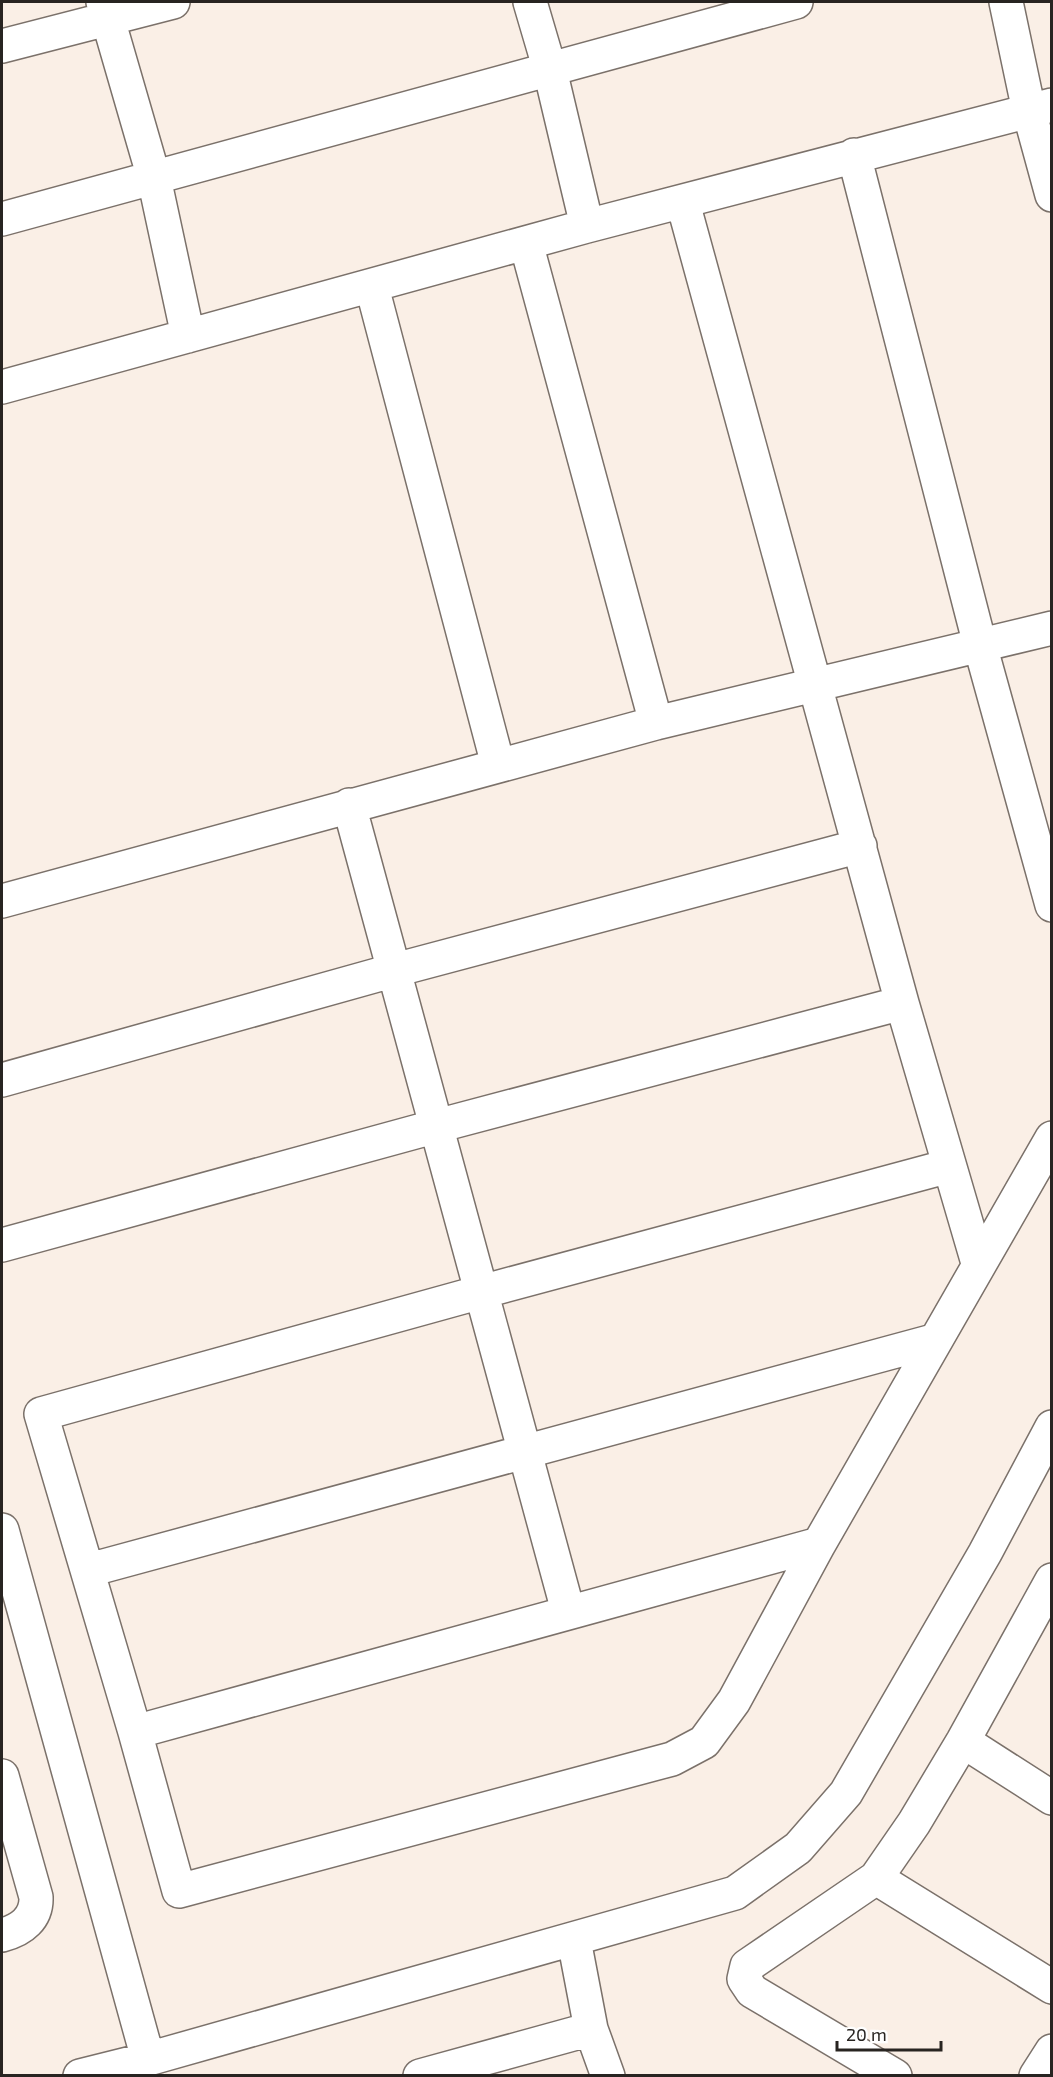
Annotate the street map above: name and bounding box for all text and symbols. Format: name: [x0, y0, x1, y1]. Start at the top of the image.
scale bar: [837, 2014, 940, 2052]
text: 20 m: [846, 2023, 887, 2045]

